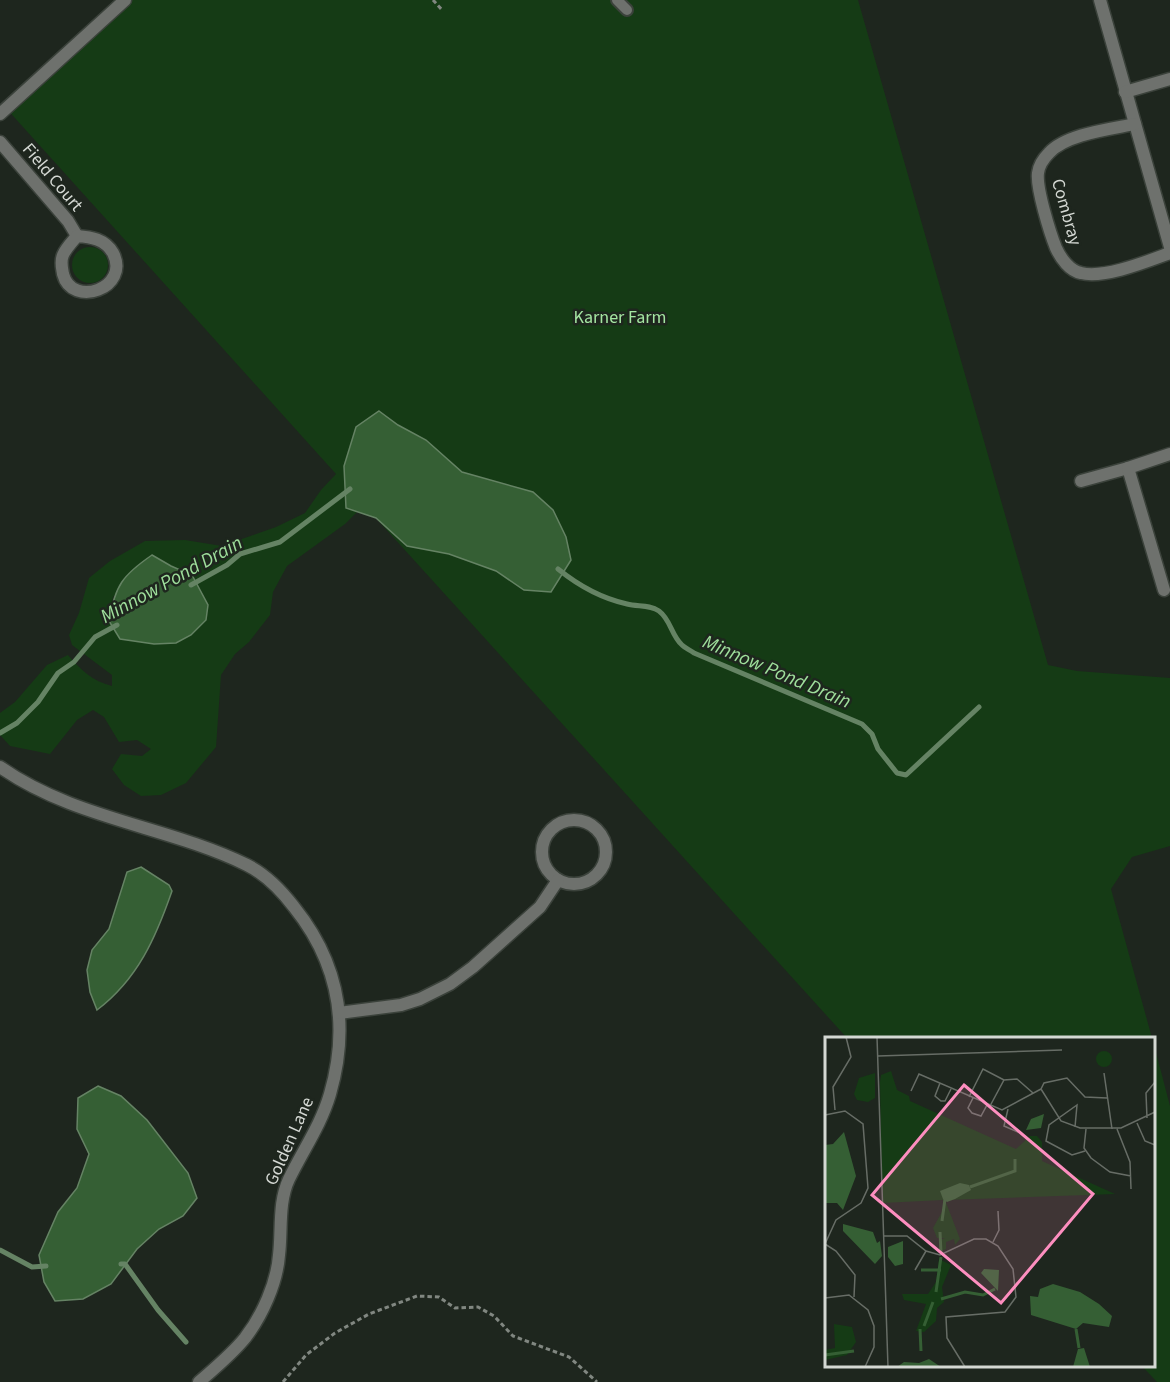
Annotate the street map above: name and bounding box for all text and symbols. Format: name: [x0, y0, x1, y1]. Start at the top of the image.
street label: Field Court: [16, 138, 89, 217]
street label: Combray: [1045, 176, 1088, 249]
park label: Karner Farm: [574, 305, 666, 330]
water label: Minnow Pond Drain: [95, 529, 248, 631]
water label: Minnow Pond Drain: [698, 628, 855, 716]
inset map: [825, 1037, 1155, 1367]
street label: Golden Lane: [259, 1093, 320, 1189]

